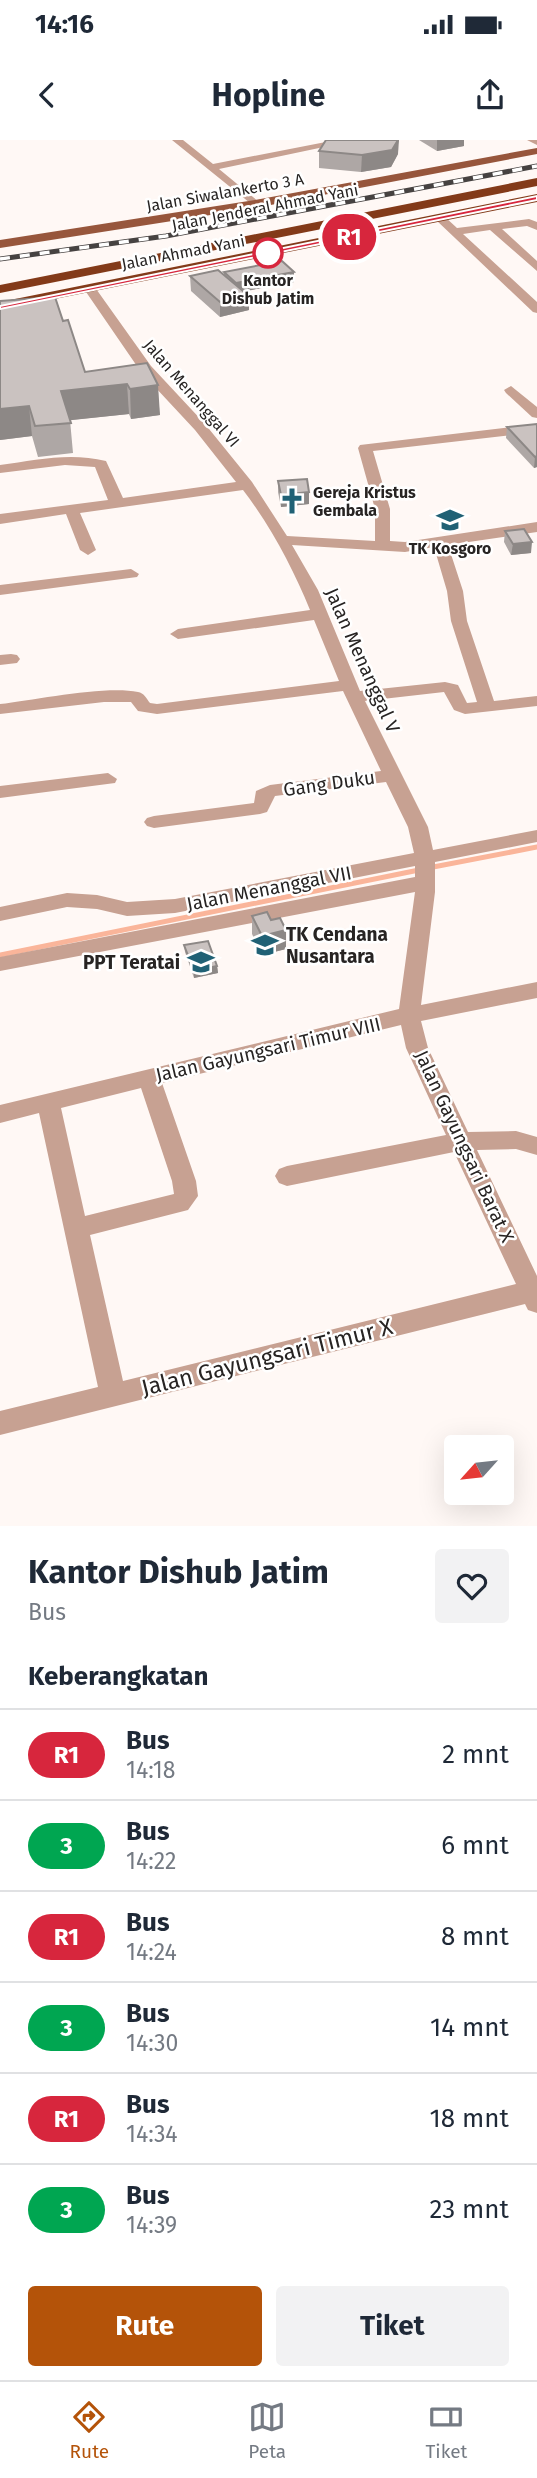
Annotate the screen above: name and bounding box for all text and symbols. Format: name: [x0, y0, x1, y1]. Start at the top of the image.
text: 14:16: [35, 9, 94, 40]
icon: back: [28, 76, 66, 114]
text: Hopline: [212, 76, 325, 114]
icon: share: [471, 76, 509, 114]
street label: Jalan Siwalankerto 3 A: [145, 169, 306, 216]
street label: Jalan Jenderal Ahmad Yani: [170, 180, 360, 235]
line badge: R1: [318, 214, 380, 260]
text: R1: [336, 223, 362, 251]
street label: Jalan Ahmad Yani: [120, 231, 246, 274]
marker: Kantor Dishub Jatim: [253, 238, 283, 268]
place label: Kantor Dishub Jatim: [222, 271, 314, 308]
street label: Jalan Menanggal VI: [140, 336, 244, 451]
place label: Gereja Kristus Gembala: [313, 483, 416, 520]
church icon: Gereja Kristus Gembala: [277, 486, 307, 516]
school or university icon: TK Kosgoro: [435, 505, 465, 535]
place label: TK Kosgoro: [409, 539, 491, 558]
street label: Jalan Menanggal V: [320, 584, 405, 737]
street label: Gang Duku: [282, 766, 376, 801]
street label: Jalan Menanggal VII: [185, 861, 354, 916]
place label: TK Cendana Nusantara: [286, 923, 388, 968]
school or university icon: TK Cendana Nusantara: [250, 930, 280, 960]
school or university icon: PPT Teratai: [186, 947, 216, 977]
place label: PPT Teratai: [83, 951, 180, 974]
street label: Jalan Gayungsari Timur VIII: [153, 1012, 383, 1087]
street label: Jalan Gayungsari Barat X: [410, 1047, 519, 1246]
street label: Jalan Gayungsari Timur X: [138, 1312, 396, 1402]
north arrow: [444, 1435, 514, 1505]
map controls: [444, 1435, 514, 1505]
button: heart: [435, 1549, 509, 1623]
text: Kantor Dishub Jatim: [28, 1552, 329, 1592]
text: Bus: [28, 1598, 66, 1626]
text: Keberangkatan: [28, 1661, 209, 1692]
text: Bus: [126, 1725, 169, 1756]
text: 2 mnt: [442, 1739, 509, 1770]
text: R1: [54, 1741, 79, 1769]
text: 14:18: [126, 1756, 175, 1784]
text: Bus: [126, 1816, 169, 1847]
text: 6 mnt: [441, 1830, 509, 1861]
text: 3: [60, 1832, 73, 1860]
text: 14:22: [126, 1847, 177, 1875]
text: Bus: [126, 1907, 169, 1938]
text: 8 mnt: [441, 1921, 509, 1952]
text: R1: [54, 1923, 79, 1951]
text: 14:24: [126, 1938, 177, 1966]
text: Bus: [126, 1998, 169, 2029]
text: 14 mnt: [430, 2012, 509, 2043]
text: 3: [60, 2014, 73, 2042]
text: 14:30: [126, 2029, 178, 2057]
text: Bus: [126, 2089, 169, 2120]
text: 18 mnt: [430, 2103, 509, 2134]
text: R1: [54, 2105, 79, 2133]
text: 14:34: [126, 2120, 178, 2148]
text: Bus: [126, 2180, 169, 2211]
text: 23 mnt: [429, 2194, 509, 2225]
text: 3: [60, 2196, 73, 2224]
text: 14:39: [126, 2211, 177, 2239]
button: Rute: [28, 2286, 262, 2366]
button: Tiket: [276, 2286, 509, 2366]
tab: Rute: [70, 2398, 109, 2463]
tab: Peta: [248, 2398, 286, 2463]
tab: Tiket: [425, 2398, 467, 2463]

